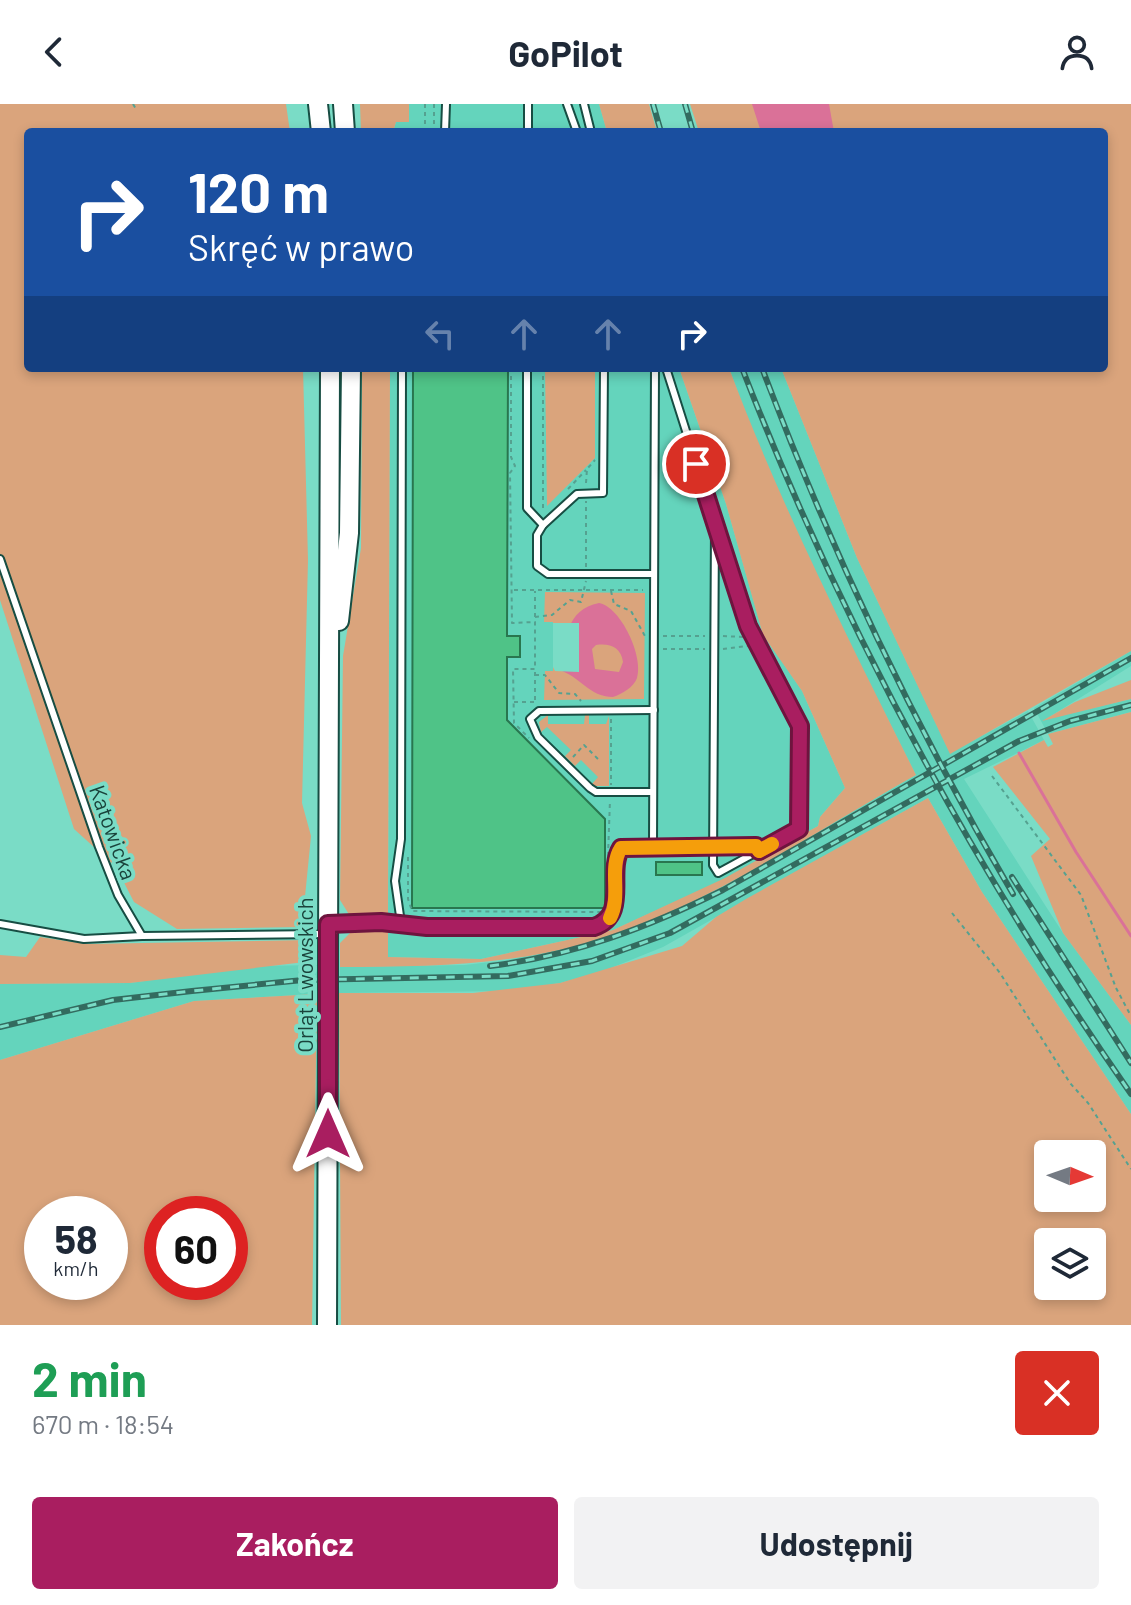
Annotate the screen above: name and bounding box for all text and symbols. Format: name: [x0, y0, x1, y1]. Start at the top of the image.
icon: back: [32, 30, 76, 74]
icon: person: [1055, 30, 1099, 74]
text: GoPilot: [508, 31, 623, 74]
text: 120 m: [188, 157, 329, 224]
icon: right: [56, 160, 160, 264]
text: Skręć w prawo: [188, 225, 414, 268]
icon: left: [418, 312, 462, 356]
icon: ahead: [502, 312, 546, 356]
icon: ahead: [586, 312, 630, 356]
icon: right: [670, 312, 714, 356]
pin: [662, 430, 730, 498]
icon: arrive: [674, 442, 718, 486]
street label: Katowicka: [85, 781, 143, 883]
street label: Orląt Lwowskich: [291, 897, 317, 1053]
position arrow: [286, 1092, 370, 1176]
north arrow: [1034, 1140, 1106, 1212]
map controls: [1034, 1140, 1106, 1300]
speed limit sign: 60: [144, 1196, 248, 1300]
text: 58: [54, 1214, 98, 1262]
button: layers: [1034, 1228, 1106, 1300]
text: km/h: [53, 1256, 99, 1280]
text: 2 min: [32, 1349, 147, 1407]
button: close: [1015, 1351, 1099, 1435]
text: 670 m · 18:54: [32, 1408, 174, 1439]
button: Zakończ: [32, 1497, 558, 1589]
button: Udostępnij: [574, 1497, 1099, 1589]

